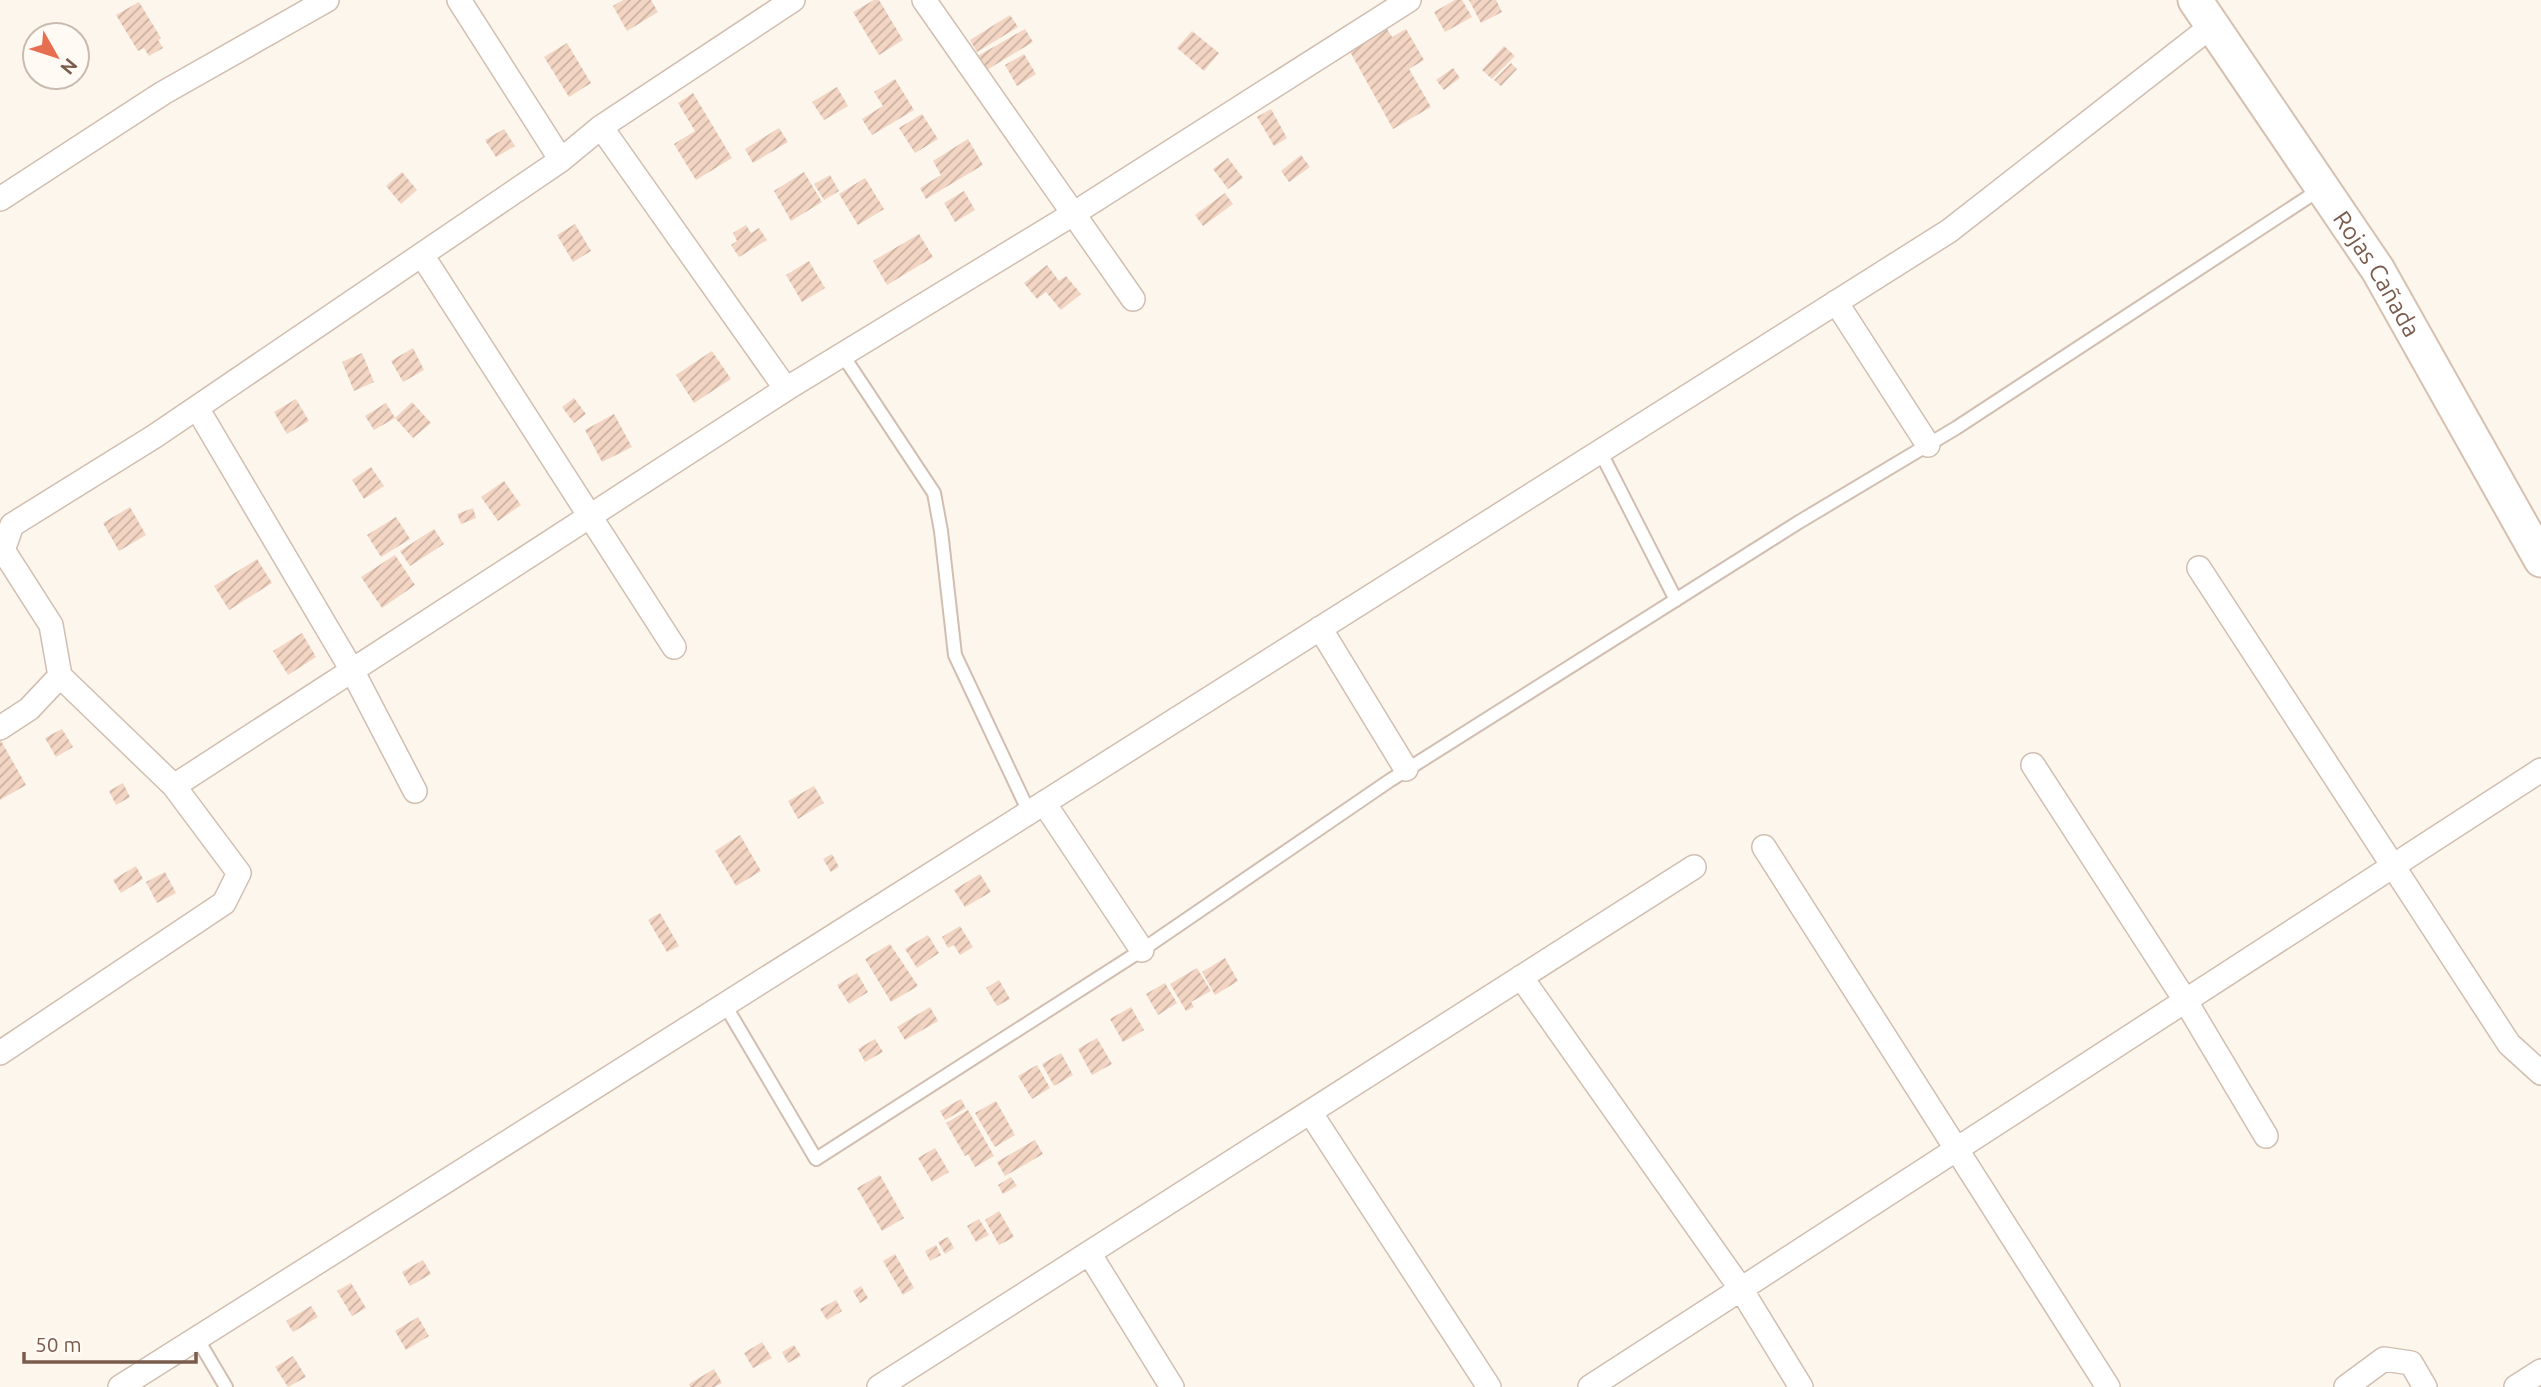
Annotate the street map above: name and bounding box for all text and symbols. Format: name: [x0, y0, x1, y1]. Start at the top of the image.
north arrow: [21, 21, 91, 91]
text: N: [56, 54, 82, 79]
street label: Rojas Cañada: [2328, 206, 2426, 341]
scale bar: [24, 1320, 196, 1364]
text: 50 m: [35, 1332, 82, 1356]

